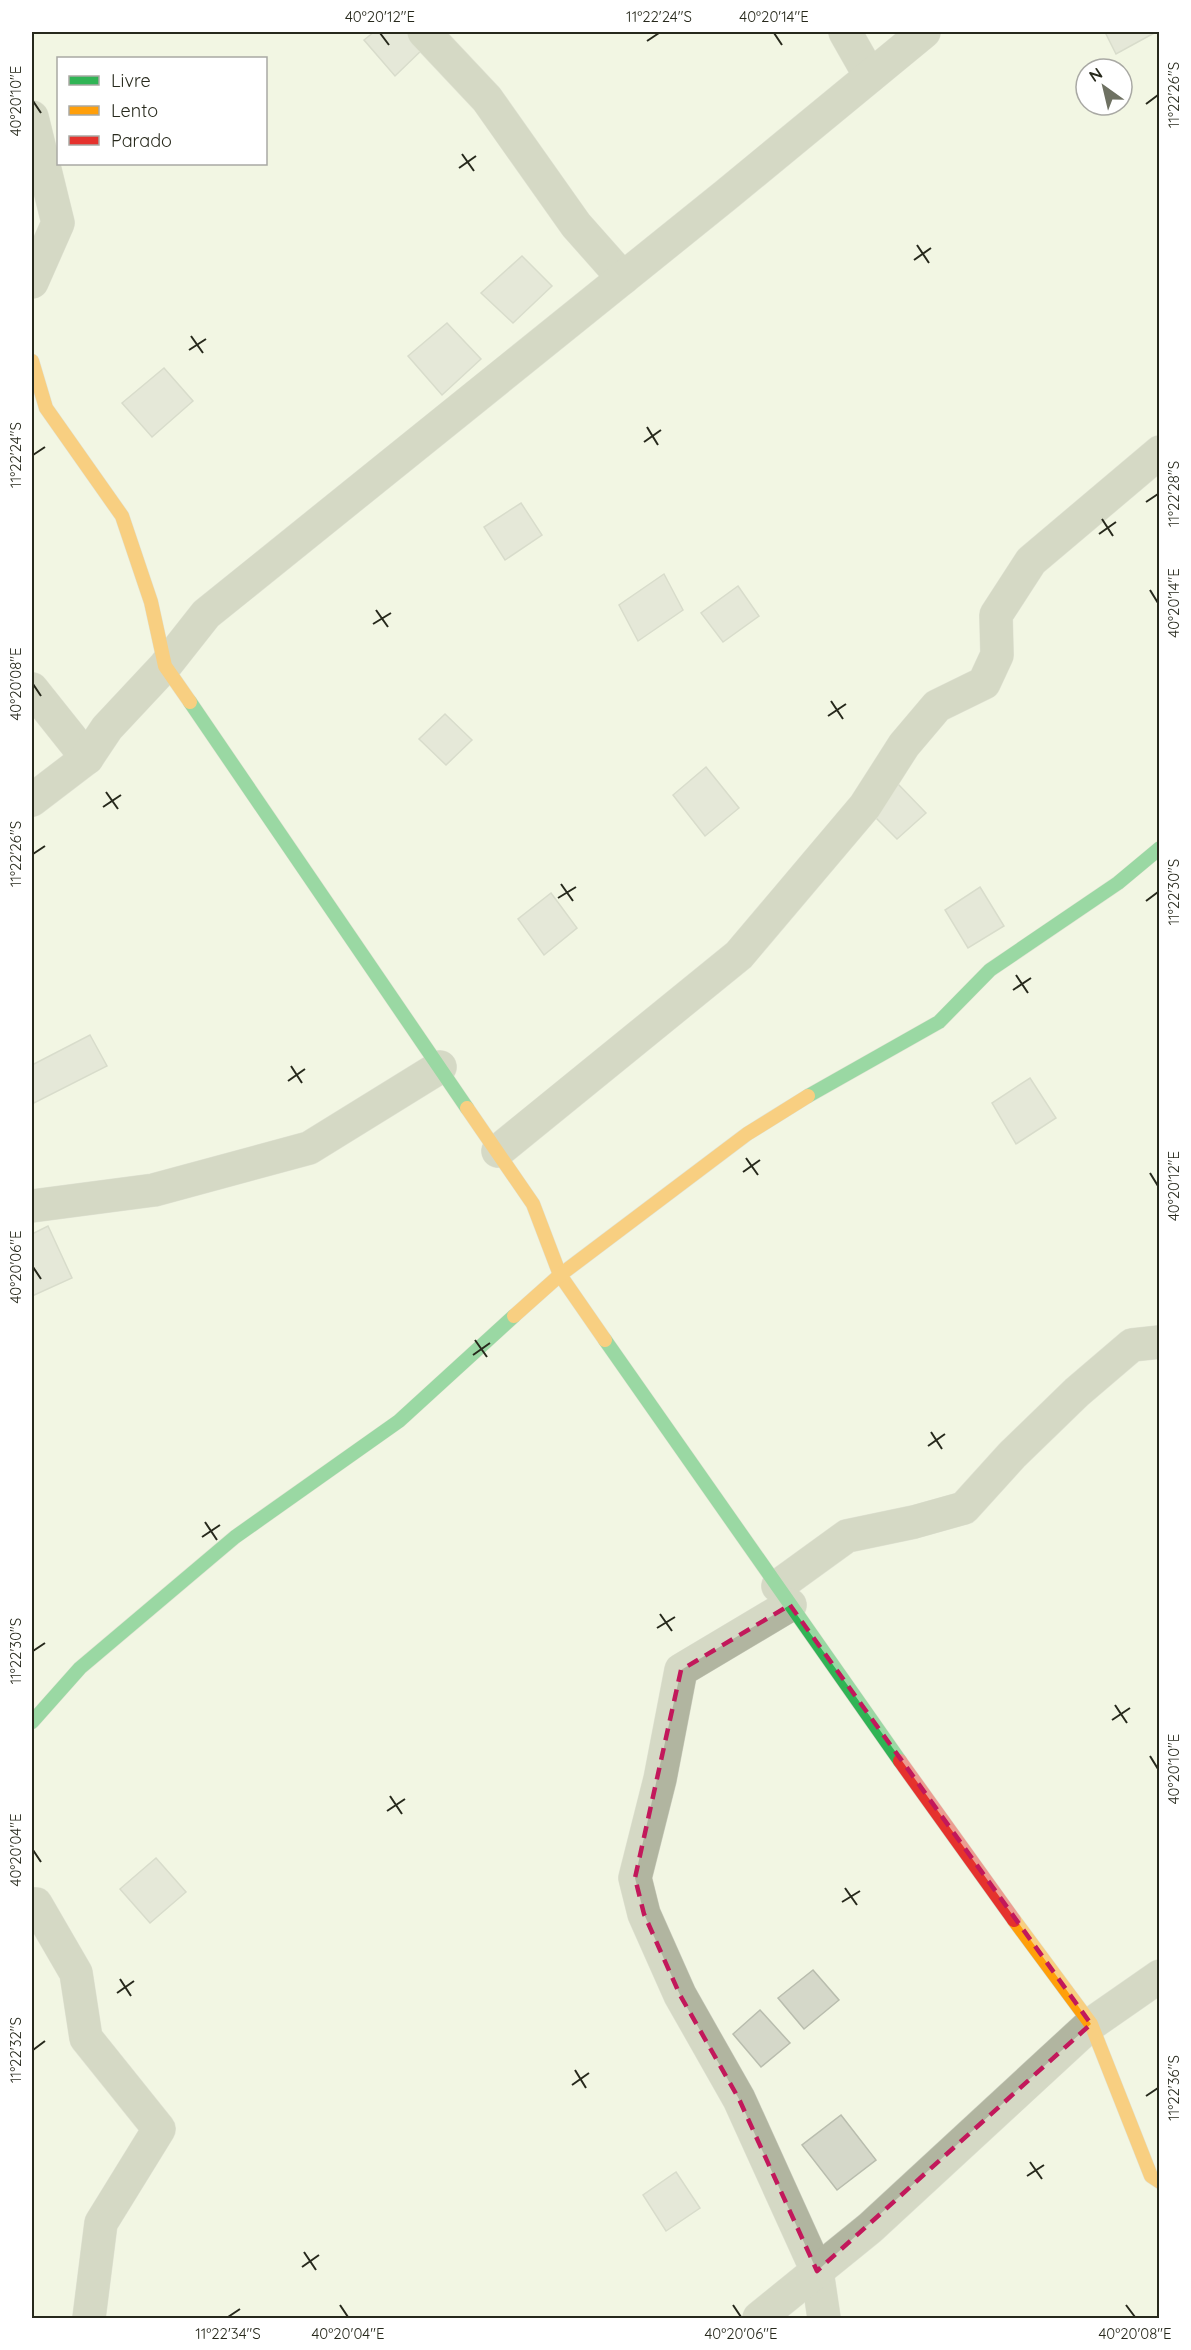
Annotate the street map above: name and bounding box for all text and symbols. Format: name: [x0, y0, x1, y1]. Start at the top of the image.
text: 40°20'12"E: [345, 7, 415, 26]
text: 11°22'24"S: [626, 7, 692, 26]
text: 40°20'14"E: [739, 7, 809, 26]
legend: [57, 57, 267, 165]
north arrow: [1074, 57, 1134, 117]
text: 11°22'26"S: [1164, 62, 1183, 128]
text: N: [1085, 63, 1106, 86]
text: 40°20'10"E: [6, 66, 25, 136]
text: Livre: [111, 69, 151, 92]
text: Lento: [111, 99, 158, 122]
text: Parado: [111, 129, 172, 152]
text: 11°22'24"S: [6, 422, 25, 488]
text: 11°22'28"S: [1164, 461, 1183, 527]
text: 40°20'14"E: [1164, 568, 1183, 638]
text: 40°20'08"E: [6, 647, 25, 721]
text: 11°22'26"S: [6, 821, 25, 887]
text: 11°22'30"S: [1164, 859, 1183, 925]
text: 40°20'12"E: [1164, 1151, 1183, 1221]
text: 40°20'06"E: [6, 1230, 25, 1304]
text: 11°22'30"S: [6, 1618, 25, 1684]
text: 40°20'10"E: [1164, 1734, 1183, 1804]
text: 40°20'04"E: [6, 1813, 25, 1887]
text: 11°22'32"S: [6, 2017, 25, 2083]
text: 11°22'36"S: [1164, 2055, 1183, 2121]
text: 11°22'34"S: [195, 2324, 261, 2343]
text: 40°20'04"E: [311, 2324, 385, 2343]
text: 40°20'06"E: [704, 2324, 778, 2343]
text: 40°20'08"E: [1098, 2324, 1172, 2343]

